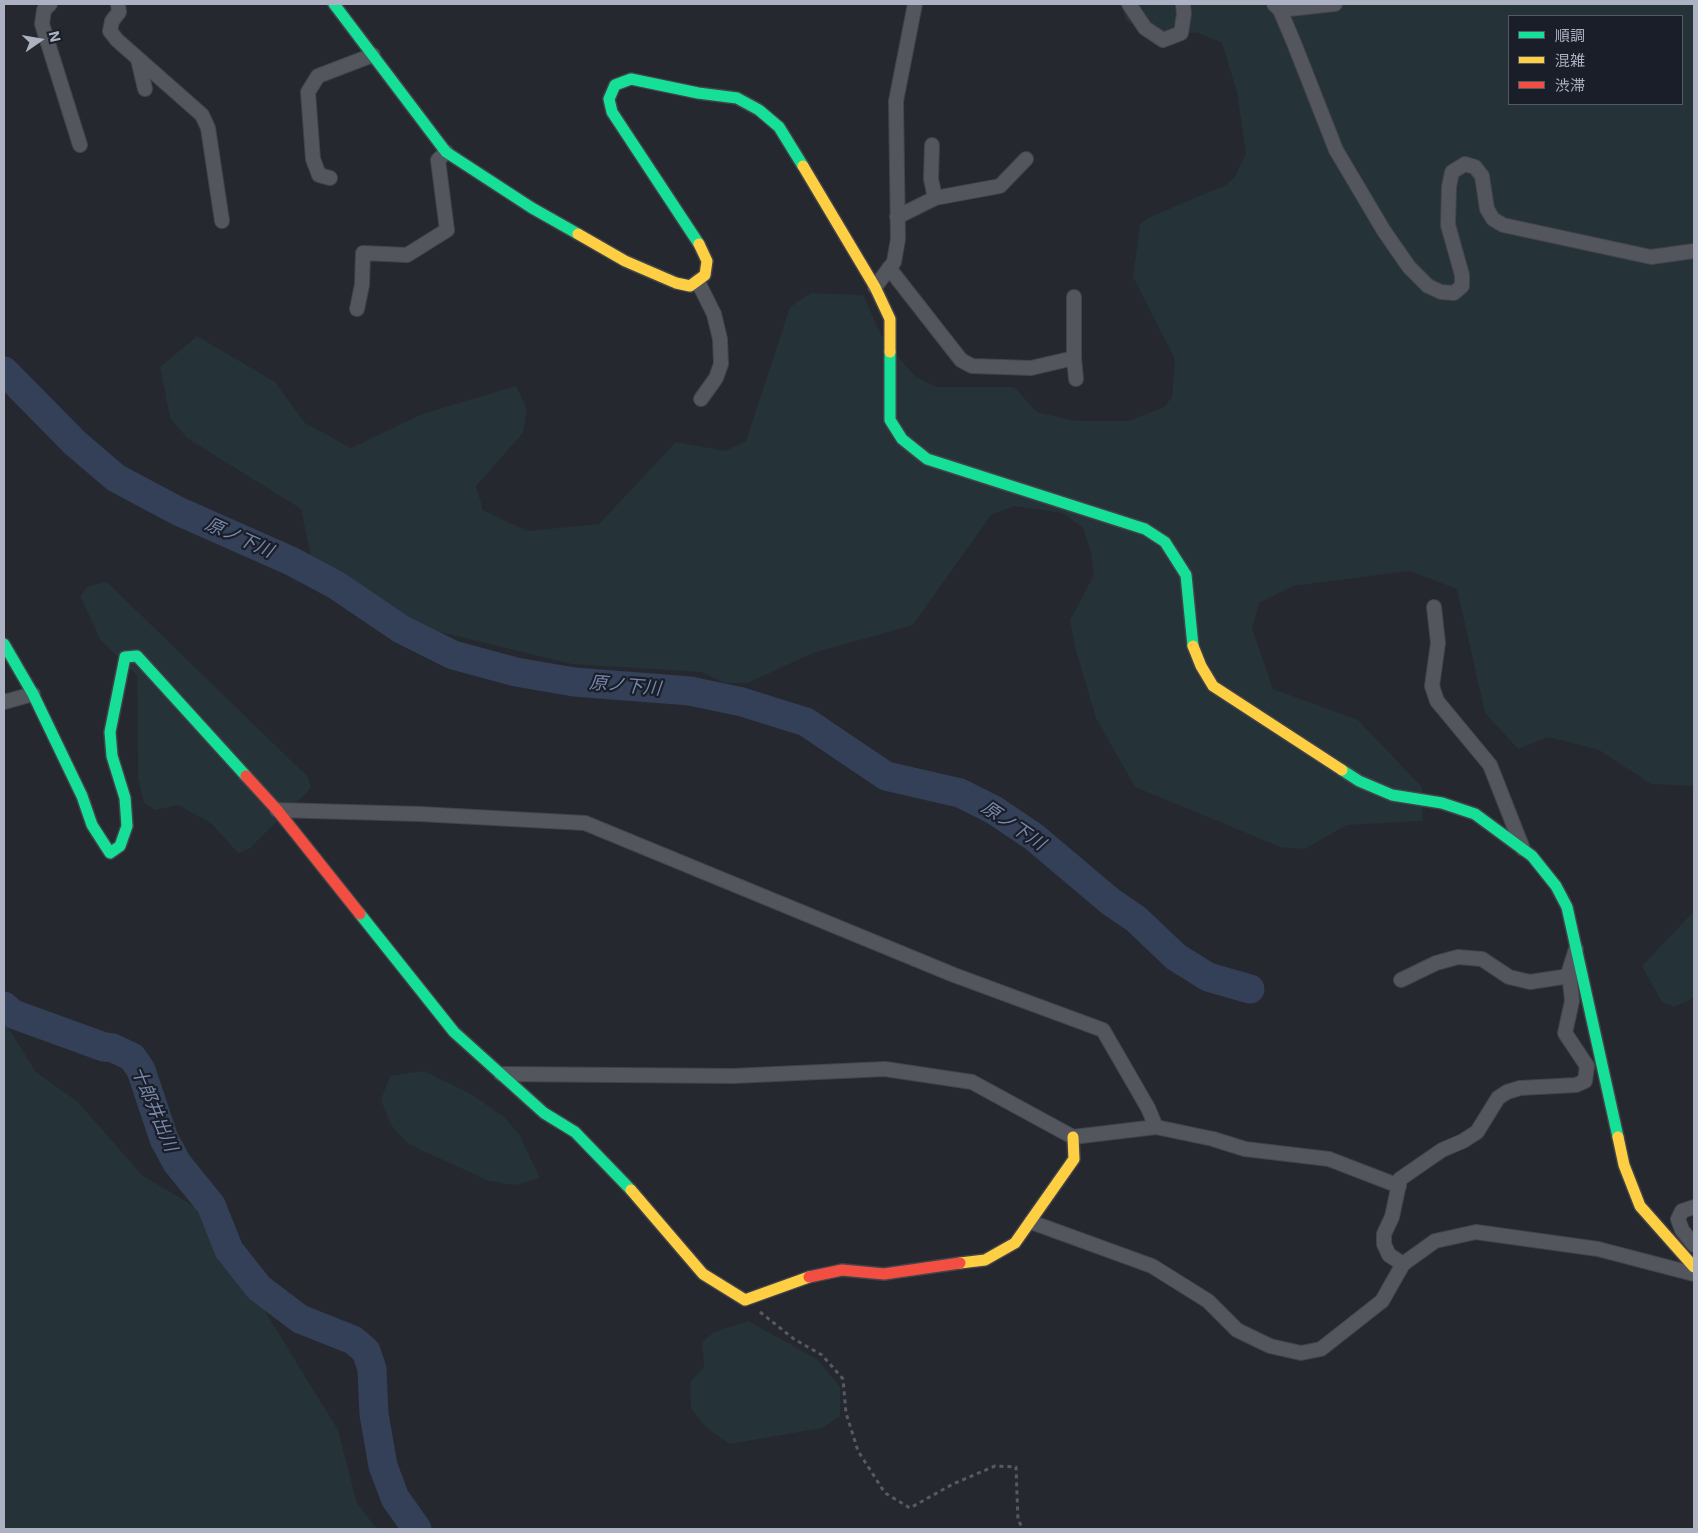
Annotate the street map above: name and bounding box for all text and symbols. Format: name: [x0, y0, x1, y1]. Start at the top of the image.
north arrow: [15, 15, 65, 65]
legend: [1508, 15, 1683, 105]
text: 順調: [1555, 26, 1585, 45]
text: N: [46, 29, 65, 44]
text: 混雑: [1555, 51, 1585, 70]
text: 渋滞: [1555, 76, 1585, 95]
water label: 原ノ下川: [202, 513, 276, 563]
water label: 原ノ下川: [588, 672, 662, 700]
water label: 原ノ下川: [977, 797, 1049, 855]
water label: 十郎井出川: [126, 1063, 182, 1155]

